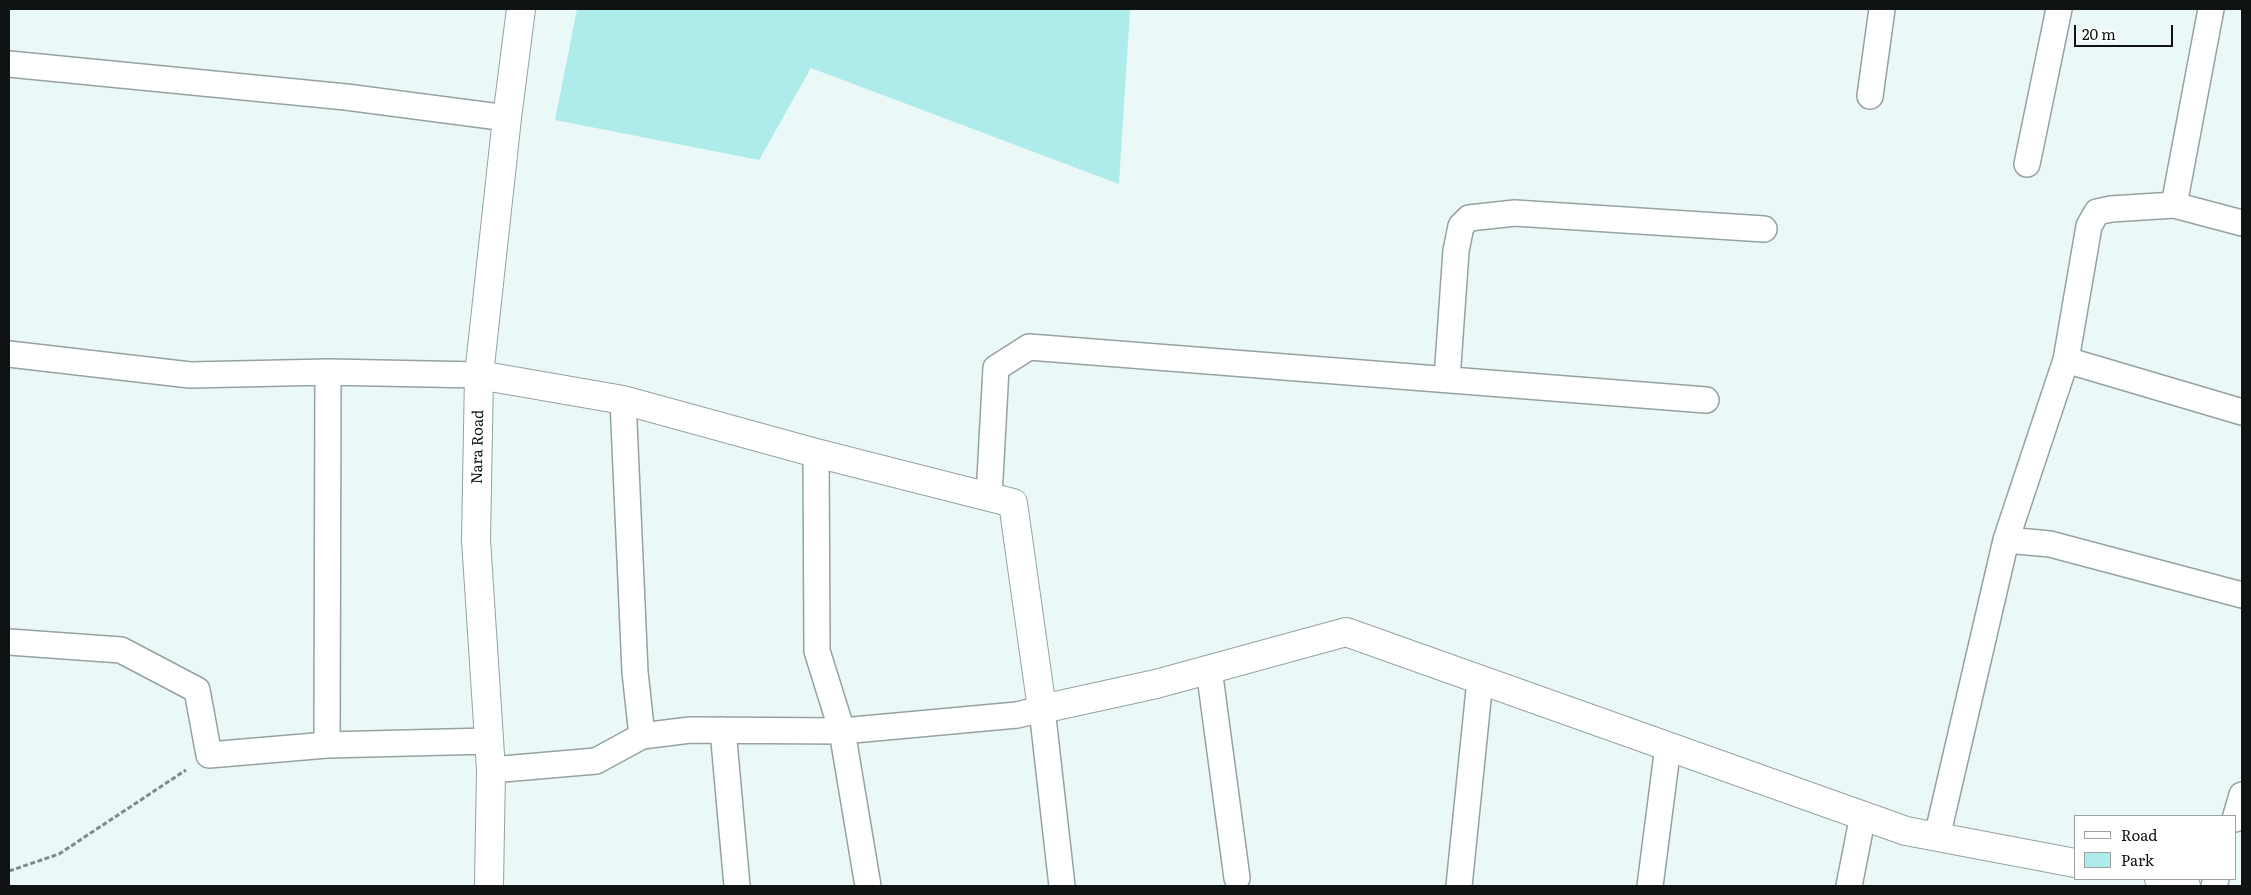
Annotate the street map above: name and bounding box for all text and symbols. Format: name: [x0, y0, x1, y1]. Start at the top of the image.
scale bar: [2076, 15, 2175, 47]
text: 20 m: [2082, 22, 2116, 45]
street label: Nara Road: [468, 410, 488, 484]
legend: [2074, 815, 2236, 880]
text: Road: [2121, 823, 2157, 846]
text: Park: [2121, 848, 2154, 871]

